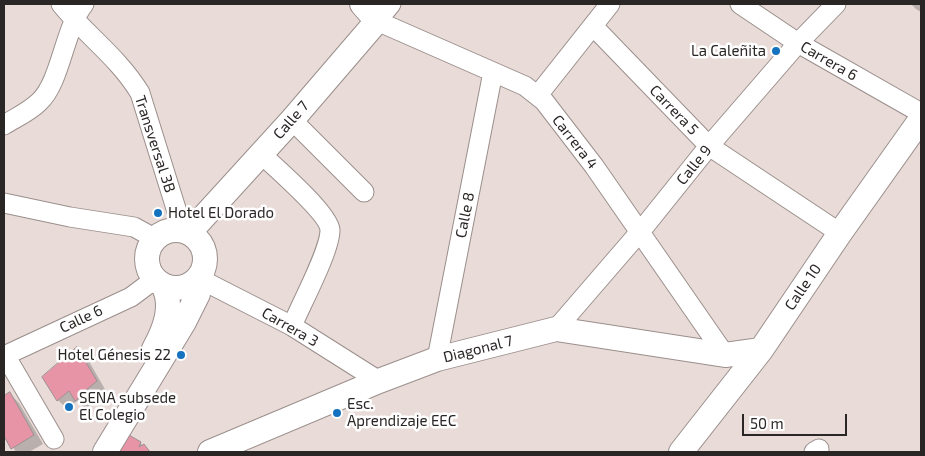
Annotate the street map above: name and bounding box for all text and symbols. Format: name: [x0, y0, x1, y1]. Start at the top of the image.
street label: Carrera 6: [797, 37, 861, 85]
place label: La Caleñita: [691, 42, 766, 60]
marker: La Caleñita: [770, 45, 782, 57]
street label: Carrera 5: [646, 81, 702, 139]
street label: Transversal 3B: [131, 93, 179, 195]
street label: Calle 7: [270, 97, 312, 143]
street label: Carrera 4: [548, 111, 602, 173]
street label: Calle 9: [673, 142, 715, 188]
street label: Calle 8: [452, 191, 478, 239]
place label: Hotel El Dorado: [168, 204, 274, 222]
marker: Hotel El Dorado: [152, 207, 164, 219]
street label: Calle 10: [781, 260, 825, 314]
street label: Calle 6: [56, 301, 106, 337]
street label: Carrera 3: [258, 304, 322, 350]
street label: Diagonal 7: [441, 332, 515, 366]
place label: Hotel Génesis 22: [57, 346, 171, 364]
marker: Hotel Génesis 22: [175, 349, 187, 361]
place label: SENA subsede El Colegio: [79, 389, 176, 424]
place label: Esc. Aprendizaje EEC: [347, 395, 456, 430]
marker: SENA subsede El Colegio: [63, 401, 75, 413]
scale bar: [745, 404, 850, 436]
marker: Esc. Aprendizaje EEC: [331, 407, 343, 419]
text: 50 m: [750, 414, 784, 432]

